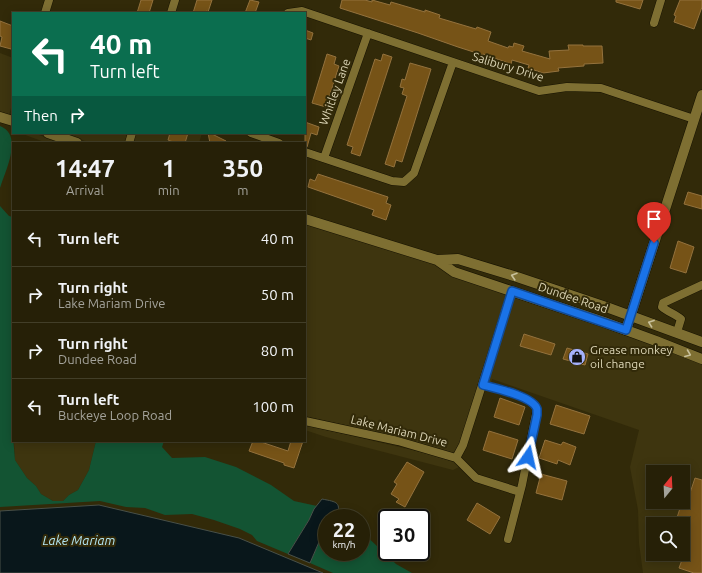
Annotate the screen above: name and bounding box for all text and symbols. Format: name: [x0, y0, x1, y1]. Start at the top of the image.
icon: left: [24, 28, 76, 80]
text: 40 m: [90, 28, 152, 59]
street label: Salibury Drive: [471, 49, 545, 84]
street label: Whitley Lane: [317, 57, 353, 127]
text: Turn left: [90, 61, 160, 81]
icon: right: [66, 104, 88, 126]
text: Then: [24, 107, 58, 124]
text: 14:47: [55, 155, 115, 182]
text: 1: [162, 155, 175, 182]
text: 350: [223, 155, 263, 182]
text: Arrival: [66, 183, 104, 197]
text: min: [158, 183, 180, 197]
text: m: [237, 183, 248, 197]
pin: [637, 202, 671, 243]
icon: arrive: [643, 208, 665, 230]
icon: left: [24, 228, 46, 250]
text: Turn left: [58, 230, 119, 247]
text: 40 m: [261, 230, 294, 247]
one-way arrow: [511, 272, 518, 281]
text: Turn right: [58, 279, 128, 296]
street label: Dundee Road: [537, 280, 610, 316]
icon: right: [24, 284, 46, 306]
text: 50 m: [261, 286, 294, 303]
text: Lake Mariam Drive: [58, 296, 165, 310]
one-way arrow: [648, 320, 655, 328]
text: Turn right: [58, 335, 128, 352]
icon: right: [24, 340, 46, 362]
text: 80 m: [261, 342, 294, 359]
place label: Grease monkey oil change: [590, 343, 673, 370]
shop icon: Grease monkey oil change: [567, 347, 587, 367]
one-way arrow: [684, 349, 692, 357]
text: Dundee Road: [58, 352, 137, 366]
text: Turn left: [58, 391, 119, 408]
icon: left: [24, 396, 46, 418]
text: 100 m: [252, 398, 294, 415]
text: Buckeye Loop Road: [58, 408, 172, 422]
street label: Lake Mariam Drive: [349, 412, 449, 449]
position arrow: [507, 436, 549, 478]
north arrow: [646, 465, 690, 509]
map controls: [646, 465, 690, 561]
speed limit sign: 30: [378, 509, 430, 561]
button: search: [646, 517, 690, 561]
text: 22: [333, 518, 355, 541]
water label: Lake Mariam: [43, 533, 116, 547]
text: km/h: [332, 539, 356, 550]

